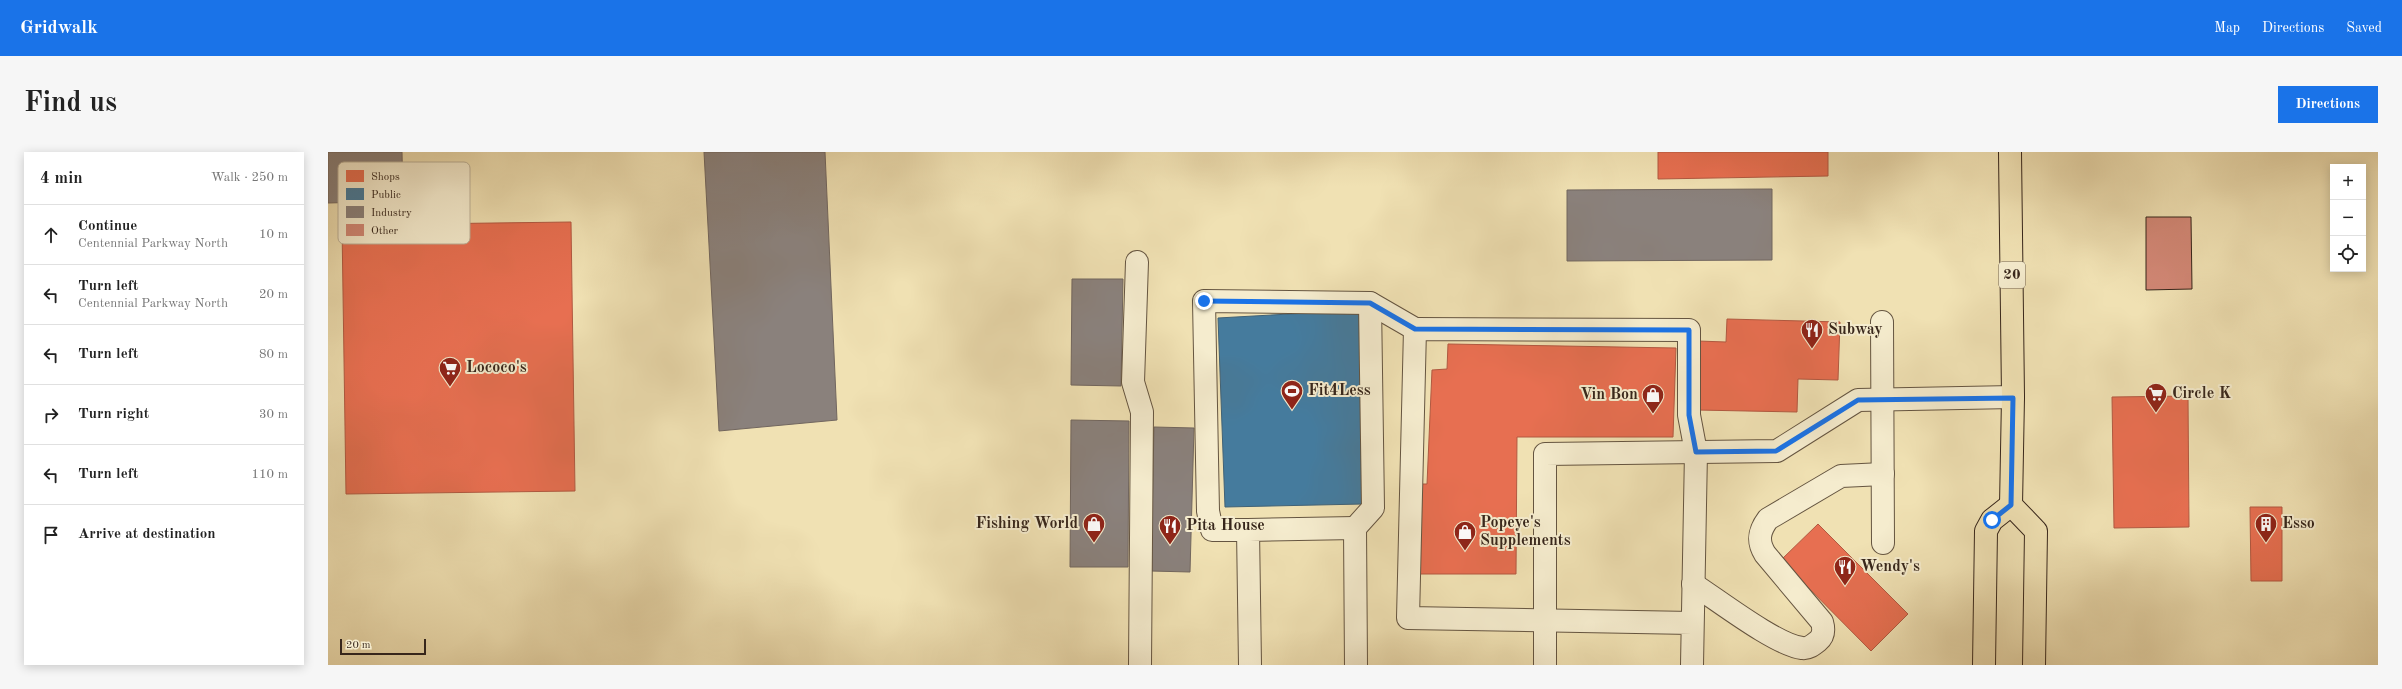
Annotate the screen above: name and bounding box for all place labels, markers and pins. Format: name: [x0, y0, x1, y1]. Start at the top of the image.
restaurant icon: Subway: [1799, 317, 1825, 350]
place label: Subway: [1828, 322, 1883, 338]
supermarket icon: Lococo's: [437, 355, 463, 388]
place label: Lococo's: [466, 360, 527, 376]
sports icon: Fit4Less: [1279, 378, 1305, 411]
supermarket icon: Circle K: [2143, 381, 2169, 414]
shop icon: Vin Bon: [1640, 382, 1666, 415]
place label: Fit4Less: [1308, 383, 1371, 399]
place label: Circle K: [2172, 386, 2231, 402]
place label: Vin Bon: [1580, 387, 1638, 403]
shop icon: Fishing World: [1081, 511, 1107, 544]
building icon: Esso: [2253, 511, 2279, 544]
restaurant icon: Pita House: [1157, 513, 1183, 546]
place label: Popeye's Supplements: [1480, 515, 1571, 549]
place label: Fishing World: [976, 516, 1078, 532]
place label: Esso: [2282, 516, 2315, 532]
place label: Pita House: [1186, 518, 1265, 534]
shop icon: Popeye's Supplements: [1452, 519, 1478, 552]
restaurant icon: Wendy's: [1832, 554, 1858, 587]
place label: Wendy's: [1860, 559, 1920, 575]

